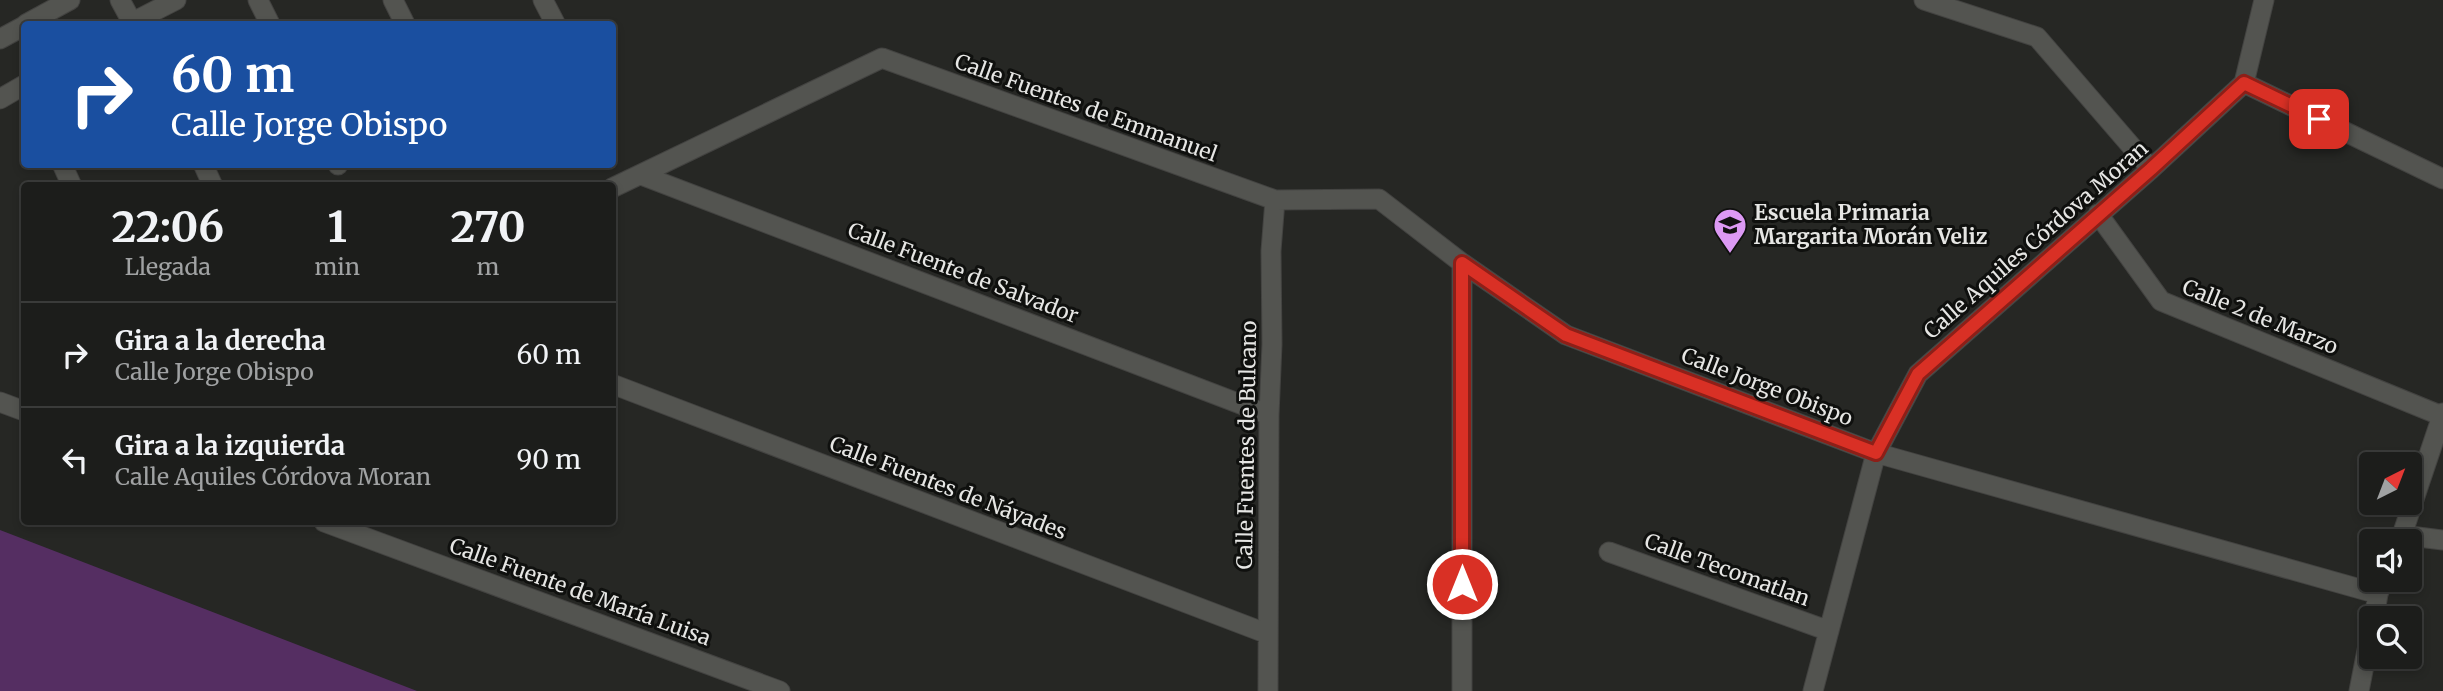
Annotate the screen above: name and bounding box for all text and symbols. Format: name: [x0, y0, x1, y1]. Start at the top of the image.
text: 60 m: [171, 44, 294, 105]
street label: Calle Fuentes de Emmanuel: [951, 47, 1222, 168]
icon: right: [56, 49, 147, 140]
pin: [2289, 89, 2349, 149]
icon: arrive: [2300, 100, 2338, 138]
text: Calle Jorge Obispo: [171, 105, 447, 145]
street label: Calle Aquiles Córdova Moran: [1918, 135, 2153, 344]
place label: Escuela Primaria Margarita Morán Veliz: [1754, 199, 1988, 250]
text: 22:06: [111, 201, 224, 253]
text: 1: [328, 201, 347, 253]
text: 270: [451, 201, 526, 253]
school or university icon: Escuela Primaria Margarita Morán Veliz: [1711, 206, 1749, 255]
street label: Calle Fuente de Salvador: [844, 216, 1082, 329]
text: Llegada: [125, 252, 211, 281]
text: min: [315, 252, 360, 281]
text: m: [477, 252, 499, 281]
street label: Calle 2 de Marzo: [2178, 273, 2342, 360]
street label: Calle Fuentes de Bulcano: [1231, 320, 1262, 570]
text: Gira a la derecha: [115, 324, 326, 357]
icon: right: [56, 336, 94, 374]
text: 60 m: [517, 338, 581, 371]
street label: Calle Jorge Obispo: [1678, 341, 1857, 432]
text: Calle Jorge Obispo: [115, 357, 314, 386]
text: Gira a la izquierda: [115, 429, 345, 462]
street label: Calle Fuentes de Náyades: [826, 430, 1071, 545]
icon: left: [56, 441, 94, 479]
text: 90 m: [517, 443, 581, 476]
north arrow: [2359, 452, 2422, 514]
map controls: [2359, 452, 2422, 669]
text: Calle Aquiles Córdova Moran: [115, 462, 431, 491]
street label: Calle Tecomatlan: [1641, 527, 1814, 612]
button: sound: [2359, 529, 2422, 592]
street label: Calle Fuente de María Luisa: [446, 532, 714, 651]
position arrow: [1425, 547, 1499, 621]
button: search: [2359, 606, 2422, 669]

